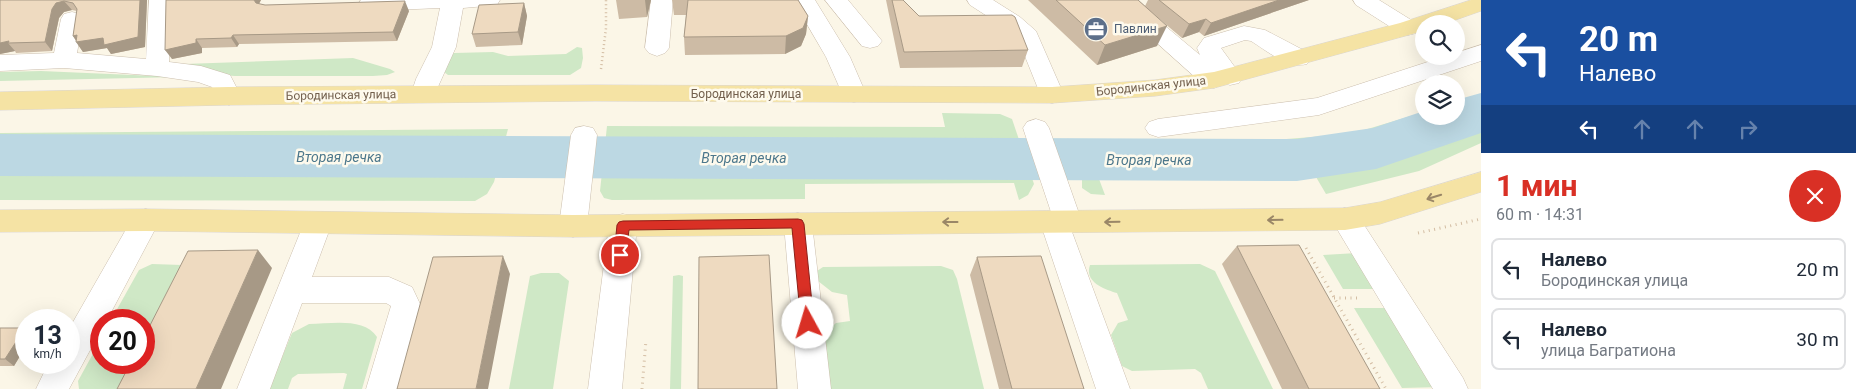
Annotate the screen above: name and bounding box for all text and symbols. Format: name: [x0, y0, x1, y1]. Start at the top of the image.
map controls: [1415, 15, 1465, 125]
button: search: [1415, 15, 1465, 65]
office icon: Павлин: [1083, 16, 1109, 42]
text: 20 m: [1579, 19, 1658, 60]
icon: left: [1496, 20, 1561, 85]
place label: Павлин: [1114, 22, 1157, 36]
text: Налево: [1579, 61, 1656, 86]
street label: Бородинская улица: [1095, 73, 1207, 99]
button: layers: [1415, 75, 1465, 125]
street label: Бородинская улица: [286, 87, 396, 103]
street label: Бородинская улица: [691, 87, 801, 101]
icon: left: [1575, 115, 1603, 143]
icon: ahead: [1628, 115, 1656, 143]
icon: ahead: [1681, 115, 1709, 143]
icon: right: [1734, 115, 1762, 143]
water label: Вторая речка: [296, 149, 382, 165]
water label: Вторая речка: [701, 150, 787, 166]
water label: Вторая речка: [1106, 152, 1192, 168]
text: 1 мин: [1496, 168, 1577, 203]
button: close: [1789, 170, 1841, 222]
one-way arrow: [1427, 192, 1443, 202]
text: 60 m · 14:31: [1496, 205, 1584, 224]
one-way arrow: [1267, 215, 1284, 225]
one-way arrow: [942, 217, 958, 227]
one-way arrow: [1105, 217, 1121, 226]
pin: [599, 234, 641, 276]
icon: arrive: [606, 241, 634, 269]
text: Налево: [1541, 248, 1607, 271]
icon: left: [1498, 255, 1526, 283]
text: 20 m: [1796, 258, 1839, 281]
text: Бородинская улица: [1541, 271, 1688, 290]
position arrow: [781, 296, 833, 348]
speed limit sign: 20: [90, 309, 155, 374]
text: Налево: [1541, 318, 1607, 341]
text: 13: [33, 321, 62, 350]
icon: left: [1498, 325, 1526, 353]
text: 30 m: [1796, 328, 1839, 351]
text: улица Багратиона: [1541, 341, 1676, 360]
text: km/h: [33, 347, 62, 361]

